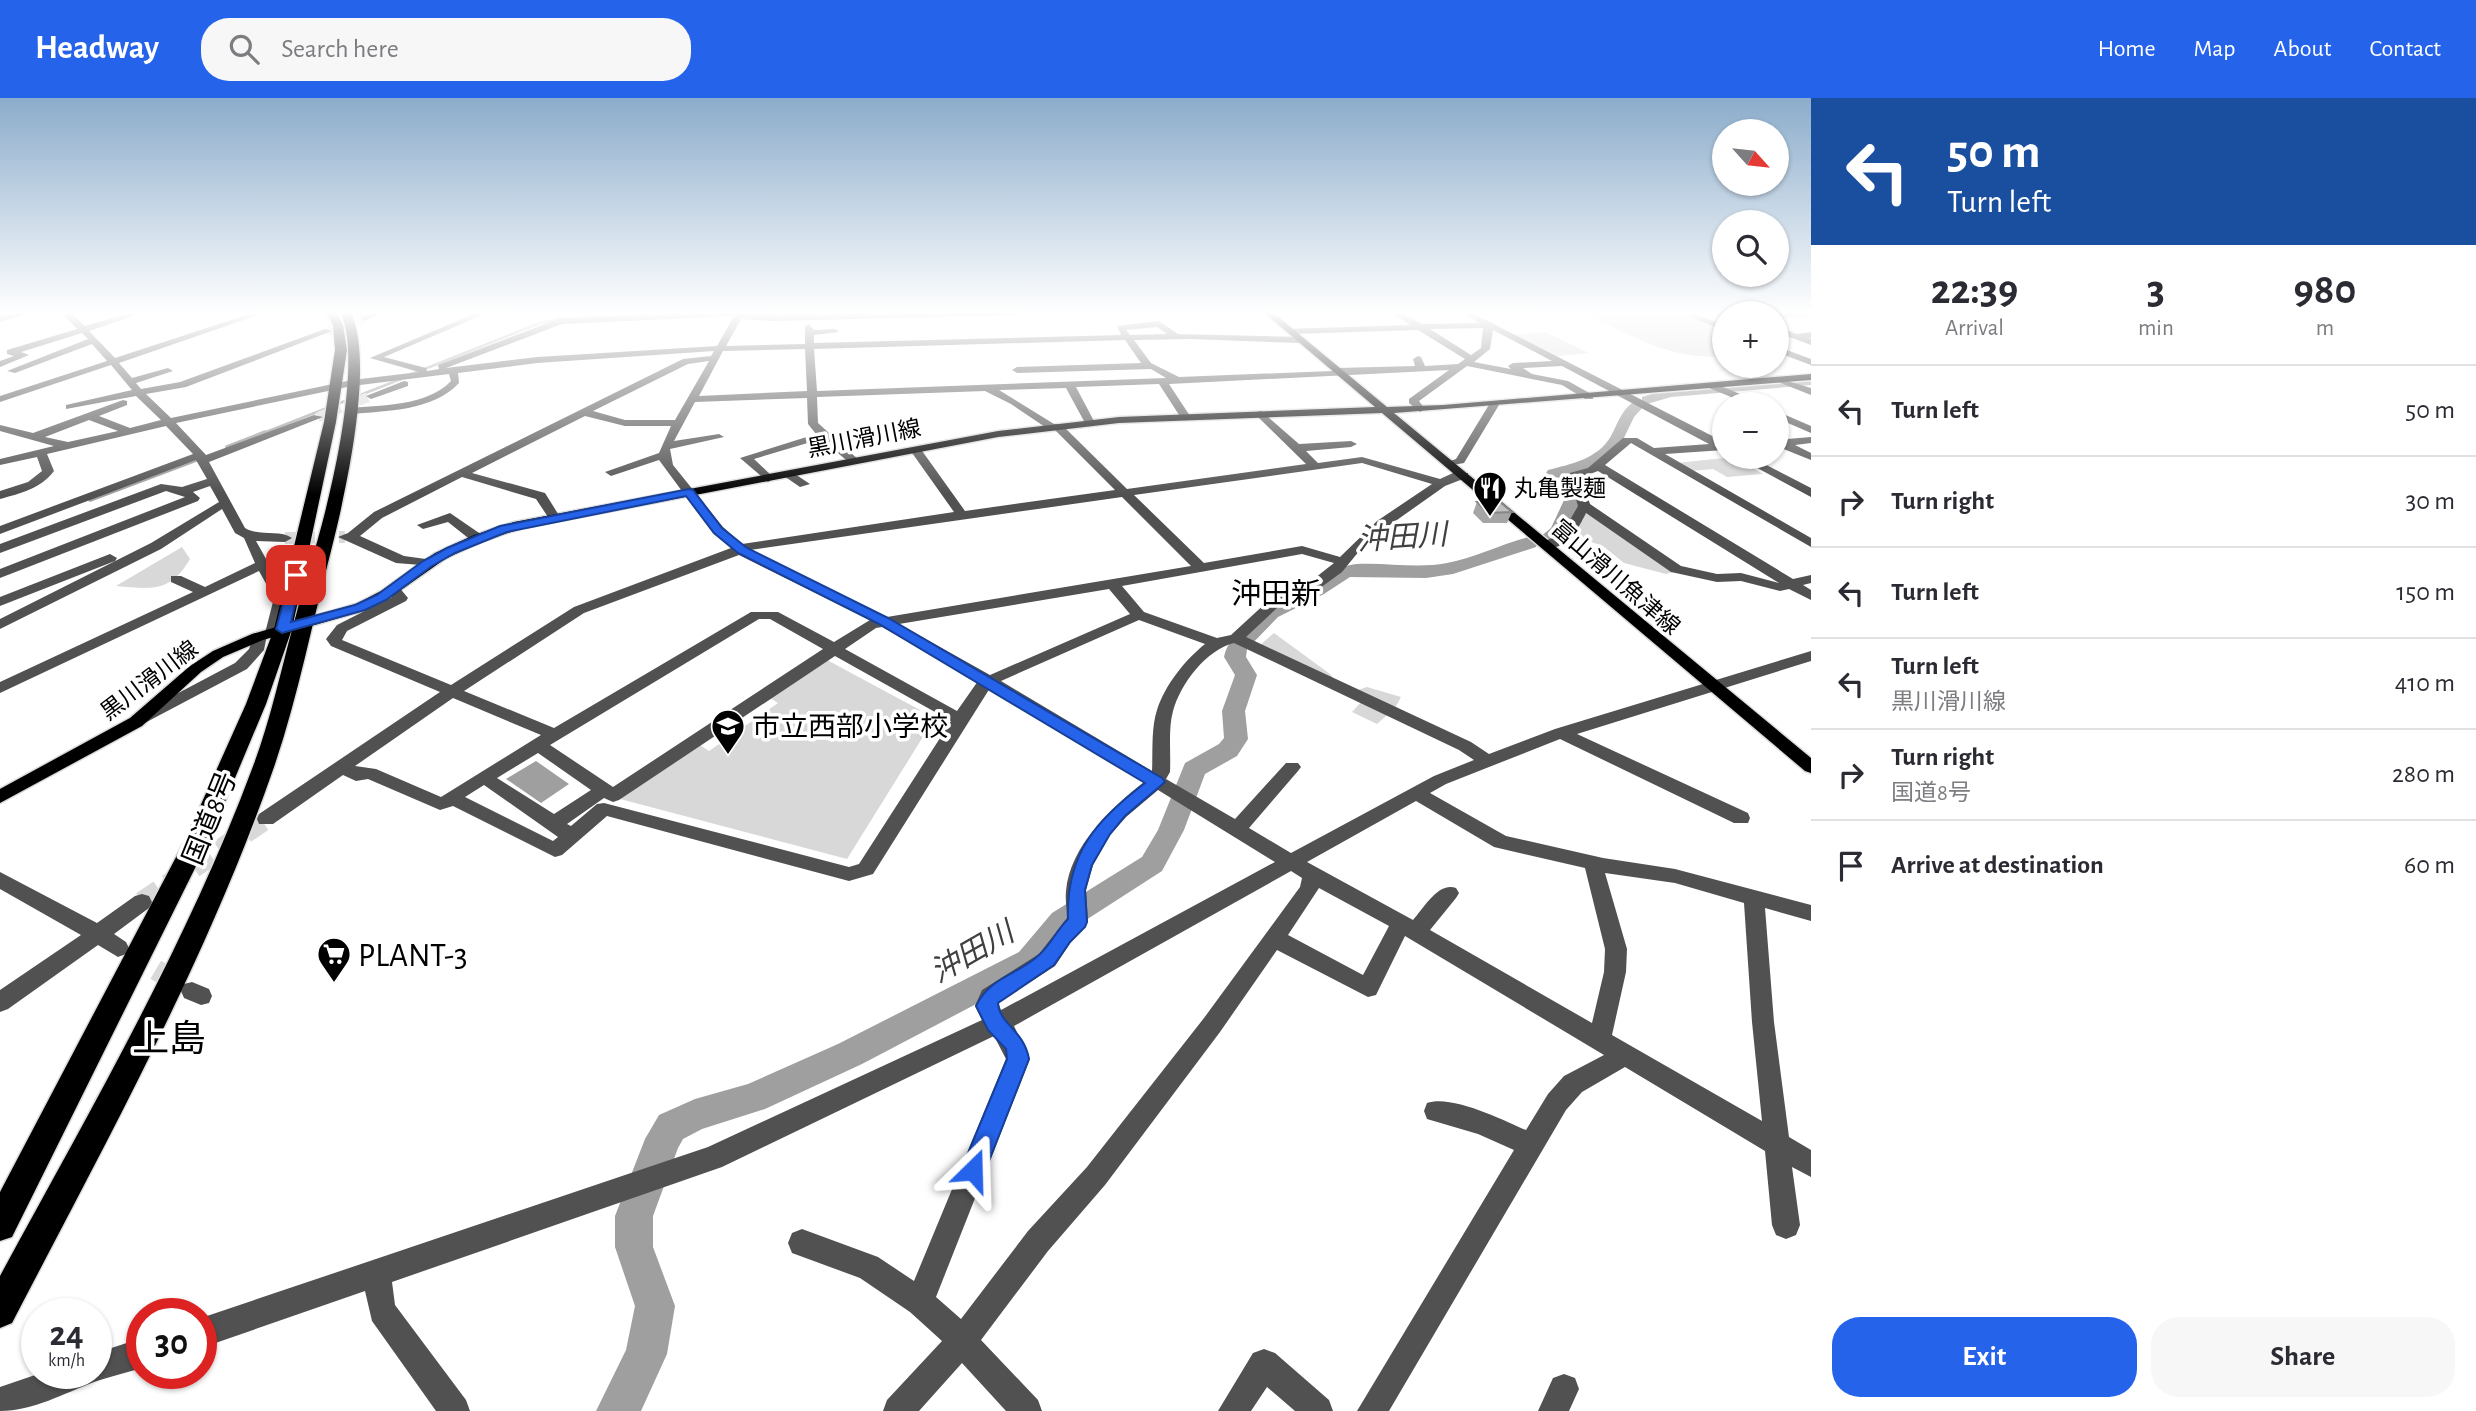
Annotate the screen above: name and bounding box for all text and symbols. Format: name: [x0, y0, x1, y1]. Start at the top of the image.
search box: [201, 18, 691, 81]
icon: search: [225, 30, 263, 68]
text: Headway: [35, 32, 159, 65]
text: Search here: [281, 36, 399, 62]
text: Home: [2098, 37, 2156, 61]
text: Map: [2194, 37, 2236, 61]
text: About: [2274, 37, 2331, 61]
text: Contact: [2369, 37, 2441, 61]
north arrow: [1712, 119, 1788, 196]
map controls: [1712, 119, 1789, 469]
icon: left: [1832, 126, 1923, 217]
text: 50 m: [1947, 128, 2041, 177]
text: Turn left: [1947, 186, 2051, 218]
button: search: [1712, 210, 1789, 287]
text: 22:39: [1931, 269, 2018, 311]
text: 3: [2147, 269, 2165, 311]
text: 980: [2293, 269, 2356, 311]
button: +: [1712, 301, 1789, 378]
text: Arrival: [1945, 317, 2004, 340]
text: min: [2138, 317, 2174, 340]
text: m: [2316, 317, 2334, 340]
button: −: [1712, 392, 1789, 469]
icon: left: [1832, 392, 1870, 430]
text: Turn left: [1891, 397, 1979, 423]
text: 50 m: [2405, 397, 2455, 423]
street label: 黒川滑川線: [805, 415, 923, 462]
restaurant icon: 丸亀製麺: [1471, 469, 1509, 518]
place label: 丸亀製麺: [1514, 476, 1606, 501]
icon: right: [1832, 483, 1870, 521]
text: Turn right: [1891, 488, 1994, 514]
text: 30 m: [2405, 488, 2455, 514]
street label: 富山滑川魚津線: [1547, 515, 1685, 640]
water label: 沖田川: [1356, 518, 1451, 556]
pin: [266, 545, 326, 605]
icon: arrive: [277, 556, 315, 594]
icon: left: [1832, 574, 1870, 612]
district label: 沖田新: [1231, 578, 1321, 610]
text: Turn left: [1891, 579, 1979, 605]
text: 150 m: [2396, 579, 2455, 605]
street label: 黒川滑川線: [96, 636, 203, 725]
text: Turn left: [1891, 653, 1979, 679]
icon: left: [1832, 665, 1870, 703]
text: 410 m: [2395, 670, 2455, 696]
text: 黒川滑川線: [1891, 691, 2006, 714]
school or university icon: 市立西部小学校: [709, 707, 747, 756]
place label: 市立西部小学校: [752, 712, 948, 742]
text: Turn right: [1891, 744, 1994, 770]
icon: right: [1832, 756, 1870, 794]
text: 280 m: [2392, 761, 2455, 787]
street label: 国道8号: [178, 768, 242, 869]
text: 国道8号: [1891, 782, 1971, 805]
icon: arrive: [1832, 847, 1870, 885]
text: Arrive at destination: [1891, 852, 2104, 878]
text: 60 m: [2404, 852, 2455, 878]
water label: 沖田川: [925, 914, 1022, 988]
supermarket icon: PLANT-3: [315, 935, 353, 984]
place label: PLANT-3: [358, 940, 468, 973]
district label: 上島: [132, 1019, 206, 1058]
position arrow: [936, 1133, 1010, 1207]
speed limit sign: 30: [126, 1298, 217, 1389]
text: 24: [49, 1317, 84, 1352]
button: Exit: [1832, 1317, 2137, 1397]
button: Share: [2151, 1317, 2455, 1397]
text: km/h: [48, 1352, 85, 1370]

